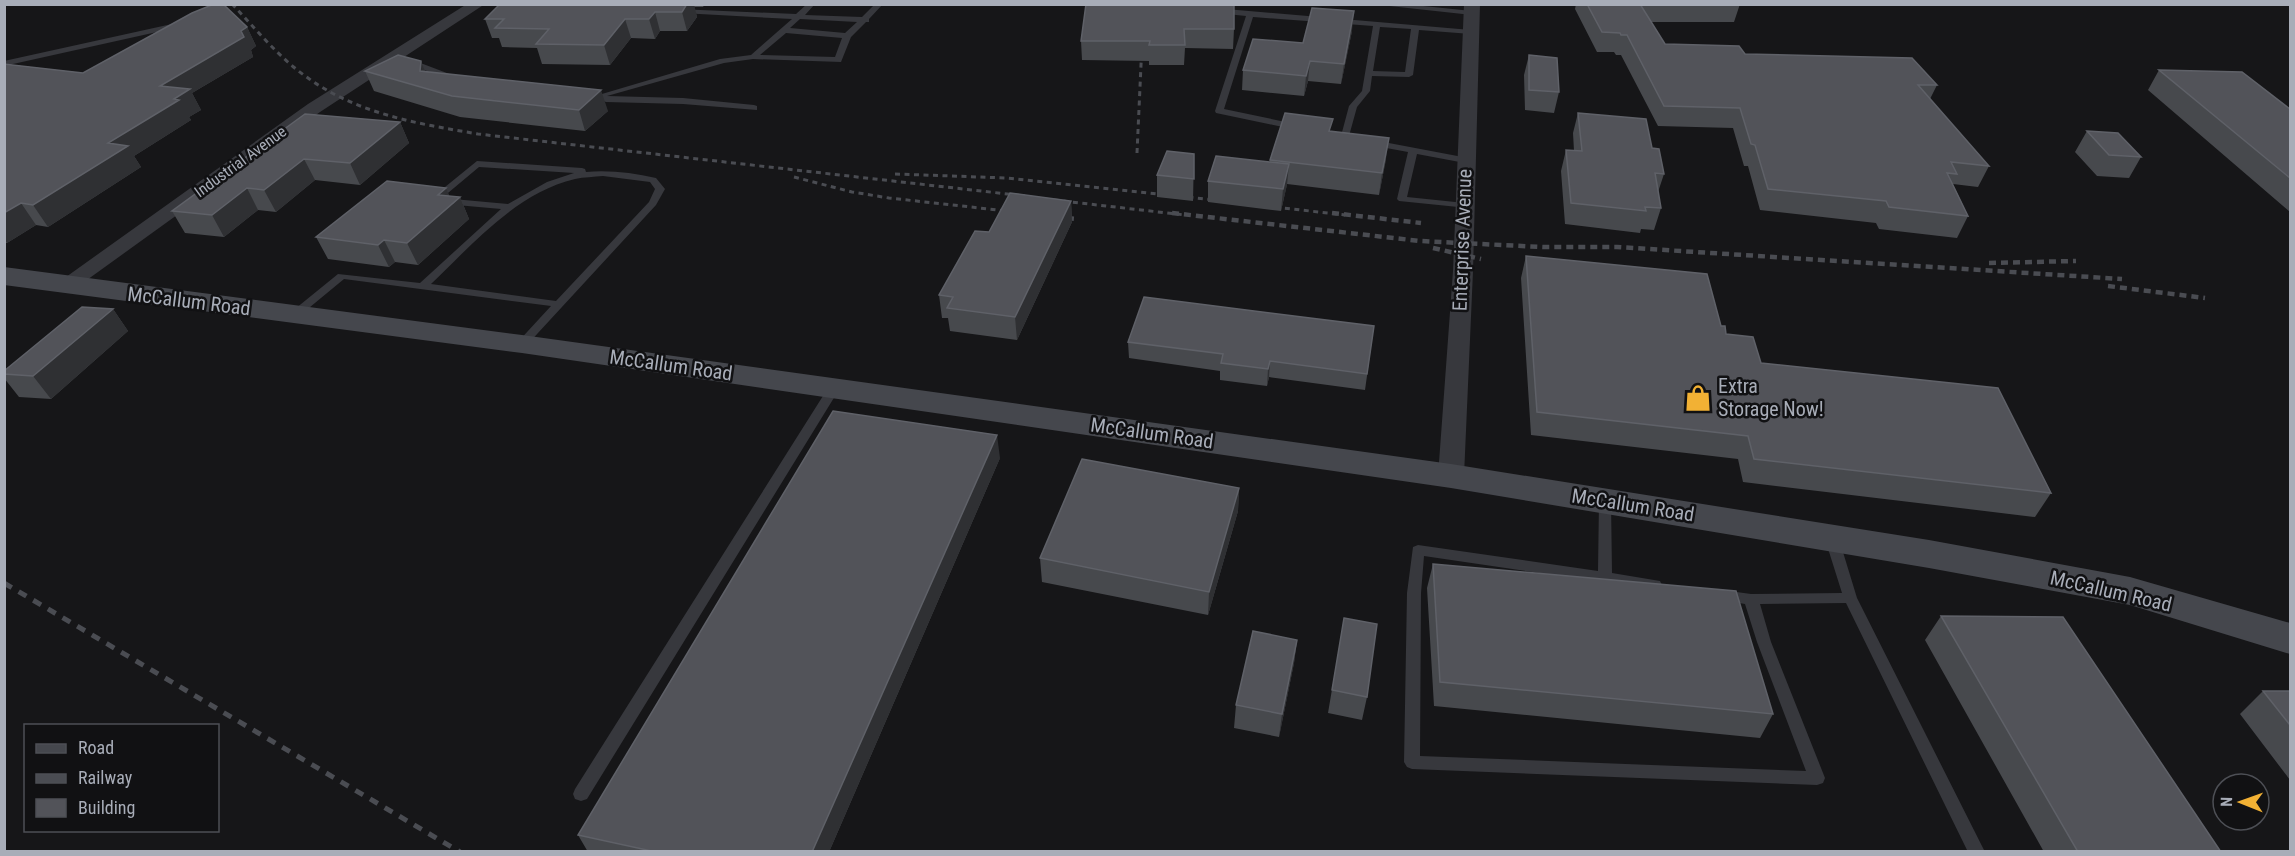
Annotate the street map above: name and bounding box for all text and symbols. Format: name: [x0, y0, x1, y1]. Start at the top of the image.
street label: Industrial Avenue: [191, 122, 290, 201]
street label: Enterprise Avenue: [1448, 169, 1476, 311]
street label: McCallum Road: [126, 282, 252, 320]
street label: McCallum Road: [608, 344, 734, 386]
place label: Extra Storage Now!: [1718, 374, 1824, 421]
shop icon: Extra Storage Now!: [1683, 383, 1713, 413]
street label: McCallum Road: [1089, 412, 1215, 454]
street label: McCallum Road: [1570, 483, 1696, 527]
street label: McCallum Road: [2048, 565, 2174, 617]
legend: [24, 724, 219, 832]
text: Road: [78, 737, 114, 758]
text: Railway: [78, 767, 133, 788]
north arrow: [2211, 772, 2271, 832]
text: Building: [78, 797, 135, 818]
text: N: [2217, 797, 2236, 807]

